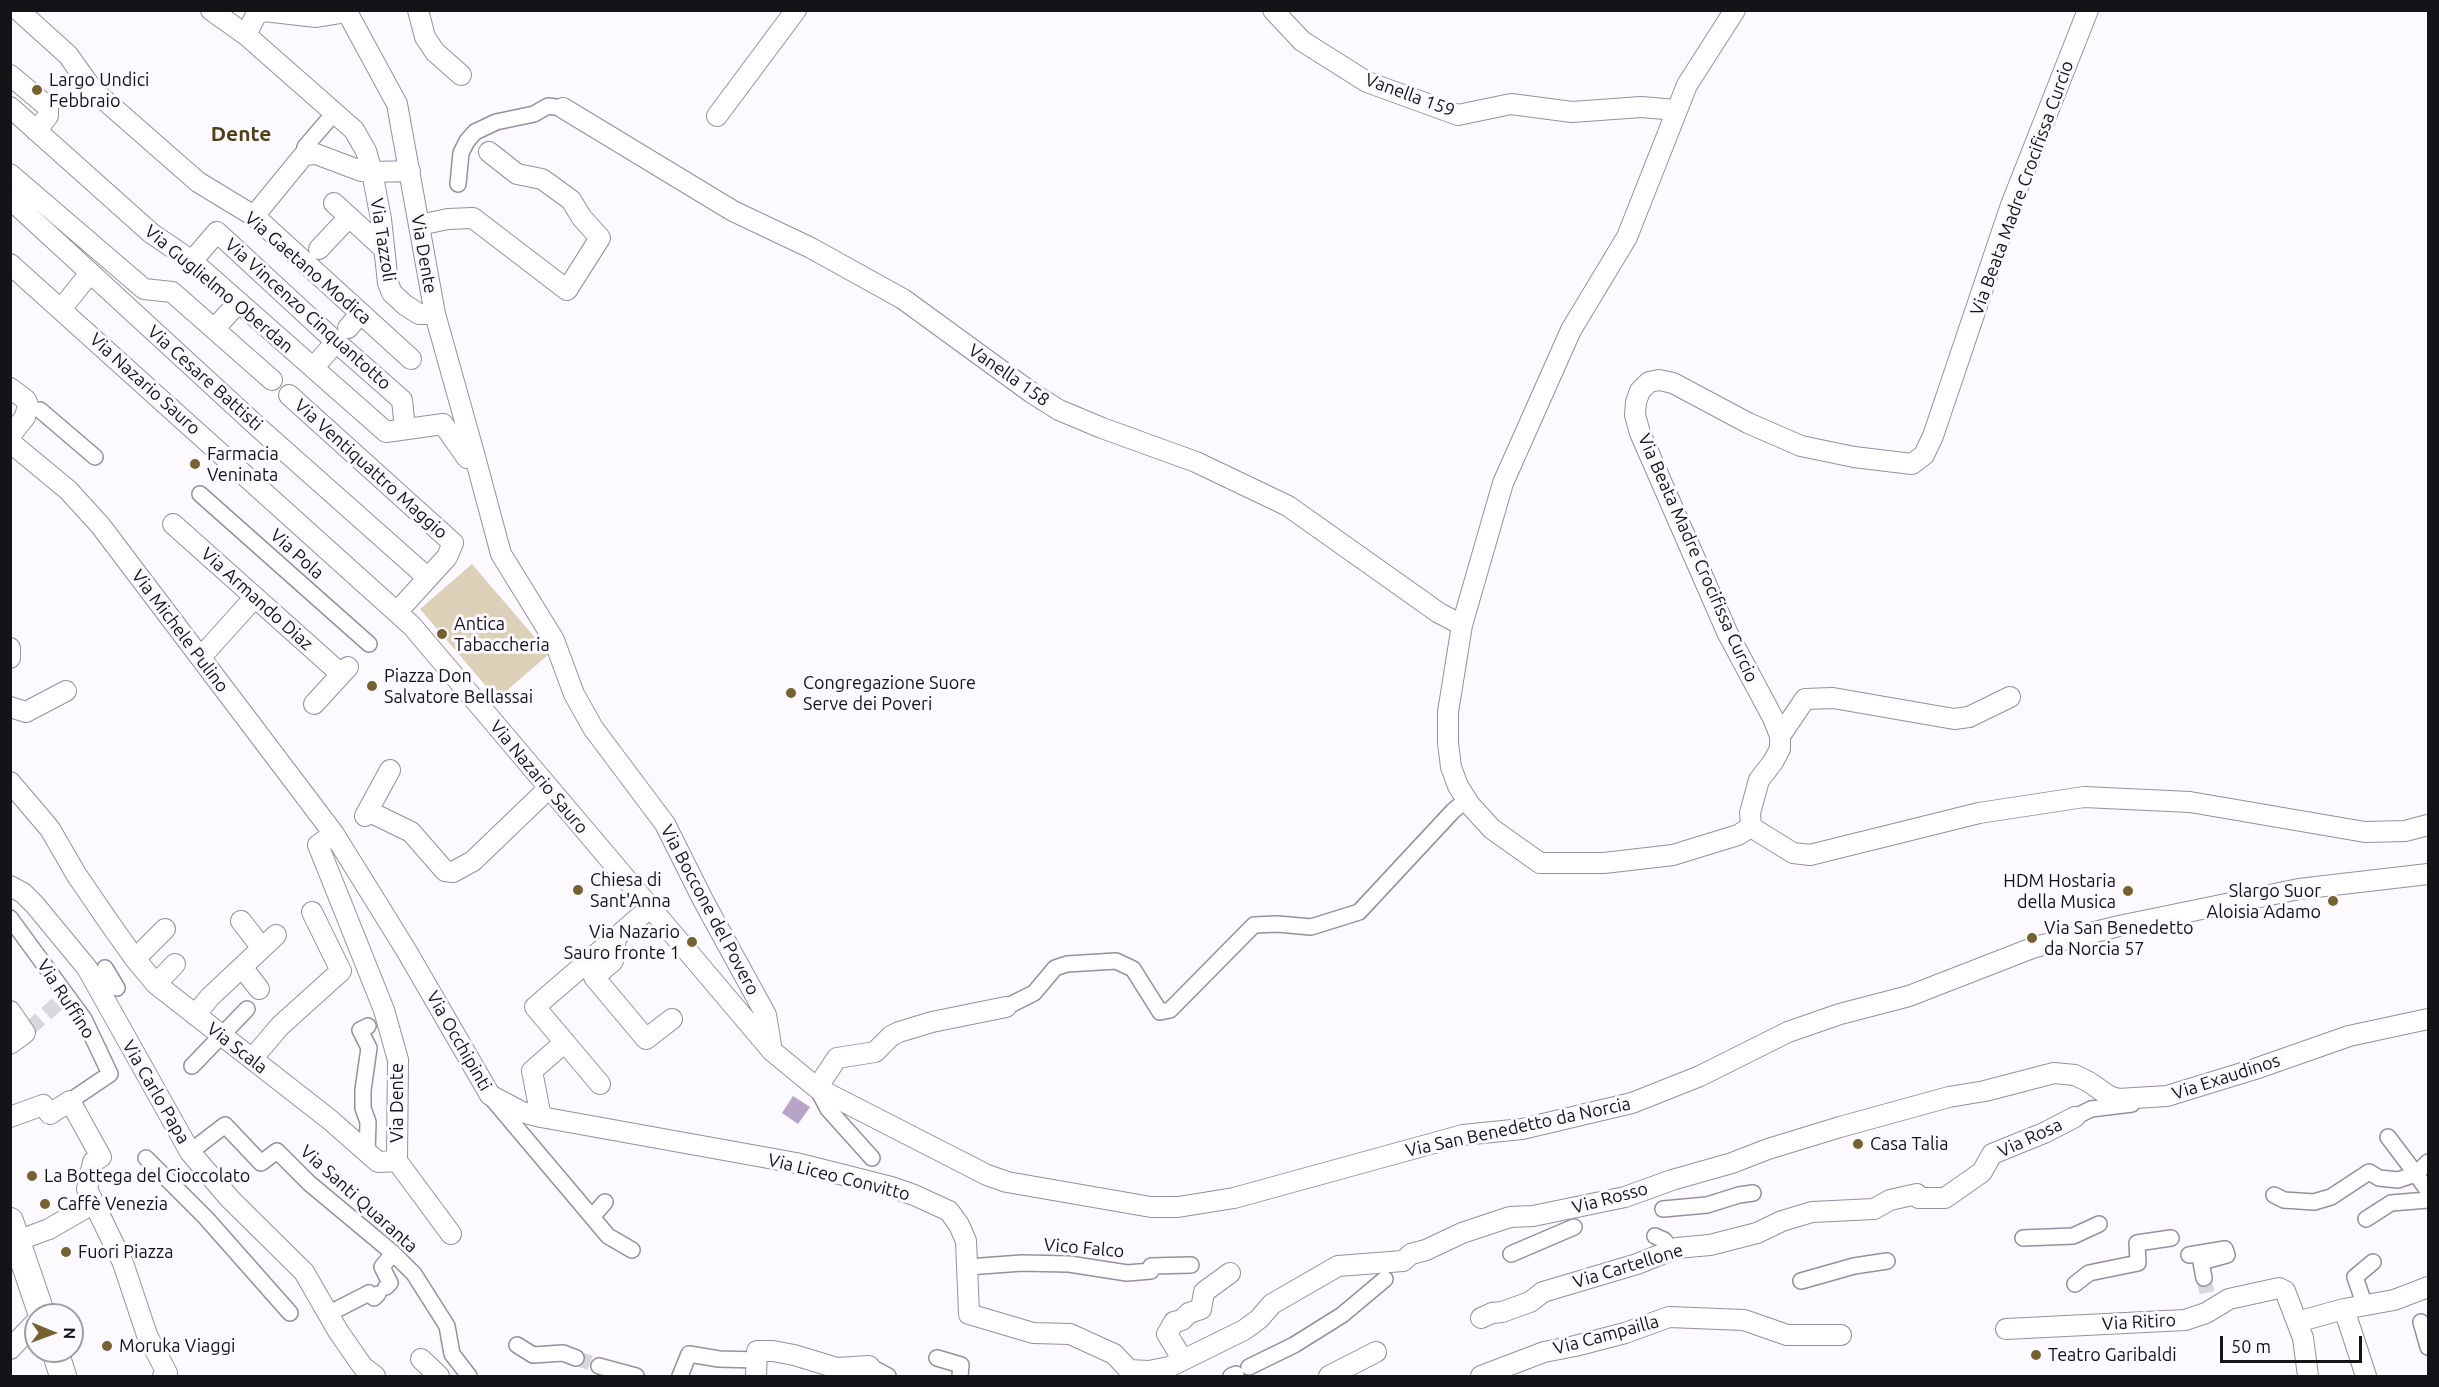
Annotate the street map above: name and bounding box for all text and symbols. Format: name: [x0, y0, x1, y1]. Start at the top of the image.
street label: Via Beata Madre Crocifissa Curcio: [1966, 58, 2078, 318]
place label: Largo Undici Febbraio: [49, 69, 149, 112]
street label: Vanella 159: [1362, 69, 1458, 121]
marker: Largo Undici Febbraio: [30, 83, 44, 97]
district label: Dente: [211, 121, 271, 147]
street label: Via Tazzoli: [366, 197, 400, 283]
street label: Via Gaetano Modica: [240, 207, 376, 329]
street label: Via Dente: [406, 213, 442, 295]
street label: Via Guglielmo Oberdan: [140, 220, 298, 358]
street label: Via Vincenzo Cinquantotto: [221, 234, 395, 394]
street label: Via Cesare Battisti: [143, 321, 267, 435]
street label: Via Nazario Sauro: [85, 329, 205, 439]
street label: Vanella 158: [964, 339, 1054, 411]
street label: Via Ventiquattro Maggio: [290, 395, 452, 543]
street label: Via Beata Madre Crocifissa Curcio: [1633, 430, 1763, 686]
place label: Farmacia Veninata: [207, 443, 279, 486]
marker: Farmacia Veninata: [188, 457, 202, 471]
street label: Via Pola: [266, 524, 328, 584]
street label: Via Armando Diaz: [197, 543, 317, 655]
street label: Via Michele Pulino: [127, 565, 233, 697]
place label: Antica Tabaccheria: [454, 613, 550, 656]
marker: Antica Tabaccheria: [435, 627, 449, 641]
place label: Piazza Don Salvatore Bellassai: [384, 665, 533, 708]
place label: Congregazione Suore Serve dei Poveri: [803, 672, 976, 714]
marker: Piazza Don Salvatore Bellassai: [365, 679, 379, 693]
marker: Congregazione Suore Serve dei Poveri: [784, 686, 798, 700]
street label: Via Nazario Sauro: [485, 716, 593, 838]
street label: Via Boccone del Povero: [656, 821, 764, 999]
place label: Chiesa di Sant'Anna: [590, 869, 671, 912]
place label: HDM Hostaria della Musica: [2003, 870, 2116, 912]
place label: Slargo Suor Aloisia Adamo: [2207, 880, 2321, 922]
marker: Chiesa di Sant'Anna: [571, 883, 585, 897]
marker: HDM Hostaria della Musica: [2121, 884, 2135, 898]
marker: Slargo Suor Aloisia Adamo: [2326, 894, 2340, 908]
place label: Via San Benedetto da Norcia 57: [2044, 917, 2194, 960]
place label: Via Nazario Sauro fronte 1: [564, 921, 680, 964]
marker: Via San Benedetto da Norcia 57: [2025, 931, 2039, 945]
marker: Via Nazario Sauro fronte 1: [685, 935, 699, 949]
street label: Via Ruffino: [32, 955, 100, 1043]
street label: Via Occhipinti: [422, 987, 496, 1095]
street label: Via Scala: [202, 1018, 272, 1078]
street label: Via Carlo Papa: [118, 1036, 194, 1148]
street label: Via Exaudinos: [2169, 1049, 2283, 1105]
street label: Via Dente: [386, 1063, 408, 1143]
street label: Via San Benedetto da Norcia: [1403, 1093, 1633, 1161]
street label: Via Rosa: [1994, 1114, 2066, 1162]
place label: Casa Talia: [1870, 1133, 1948, 1155]
marker: Casa Talia: [1851, 1137, 1865, 1151]
street label: Via Santi Quaranta: [296, 1141, 422, 1257]
street label: Via Liceo Convitto: [766, 1149, 912, 1205]
place label: La Bottega del Cioccolato: [44, 1165, 250, 1187]
marker: La Bottega del Cioccolato: [25, 1169, 39, 1183]
street label: Via Rosso: [1570, 1178, 1650, 1218]
place label: Caffè Venezia: [57, 1193, 168, 1215]
marker: Caffè Venezia: [38, 1197, 52, 1211]
street label: Vico Falco: [1043, 1234, 1125, 1262]
street label: Via Cartellone: [1570, 1239, 1686, 1293]
place label: Fuori Piazza: [78, 1241, 173, 1263]
marker: Fuori Piazza: [59, 1245, 73, 1259]
north arrow: [24, 1303, 84, 1363]
street label: Via Ritiro: [2101, 1309, 2177, 1335]
street label: Via Campailla: [1551, 1311, 1661, 1359]
scale bar: [2223, 1324, 2366, 1362]
text: N: [61, 1327, 79, 1339]
place label: Moruka Viaggi: [119, 1335, 235, 1357]
text: 50 m: [2231, 1336, 2271, 1356]
marker: Moruka Viaggi: [100, 1339, 114, 1353]
place label: Teatro Garibaldi: [2048, 1344, 2177, 1366]
marker: Teatro Garibaldi: [2029, 1348, 2043, 1362]

